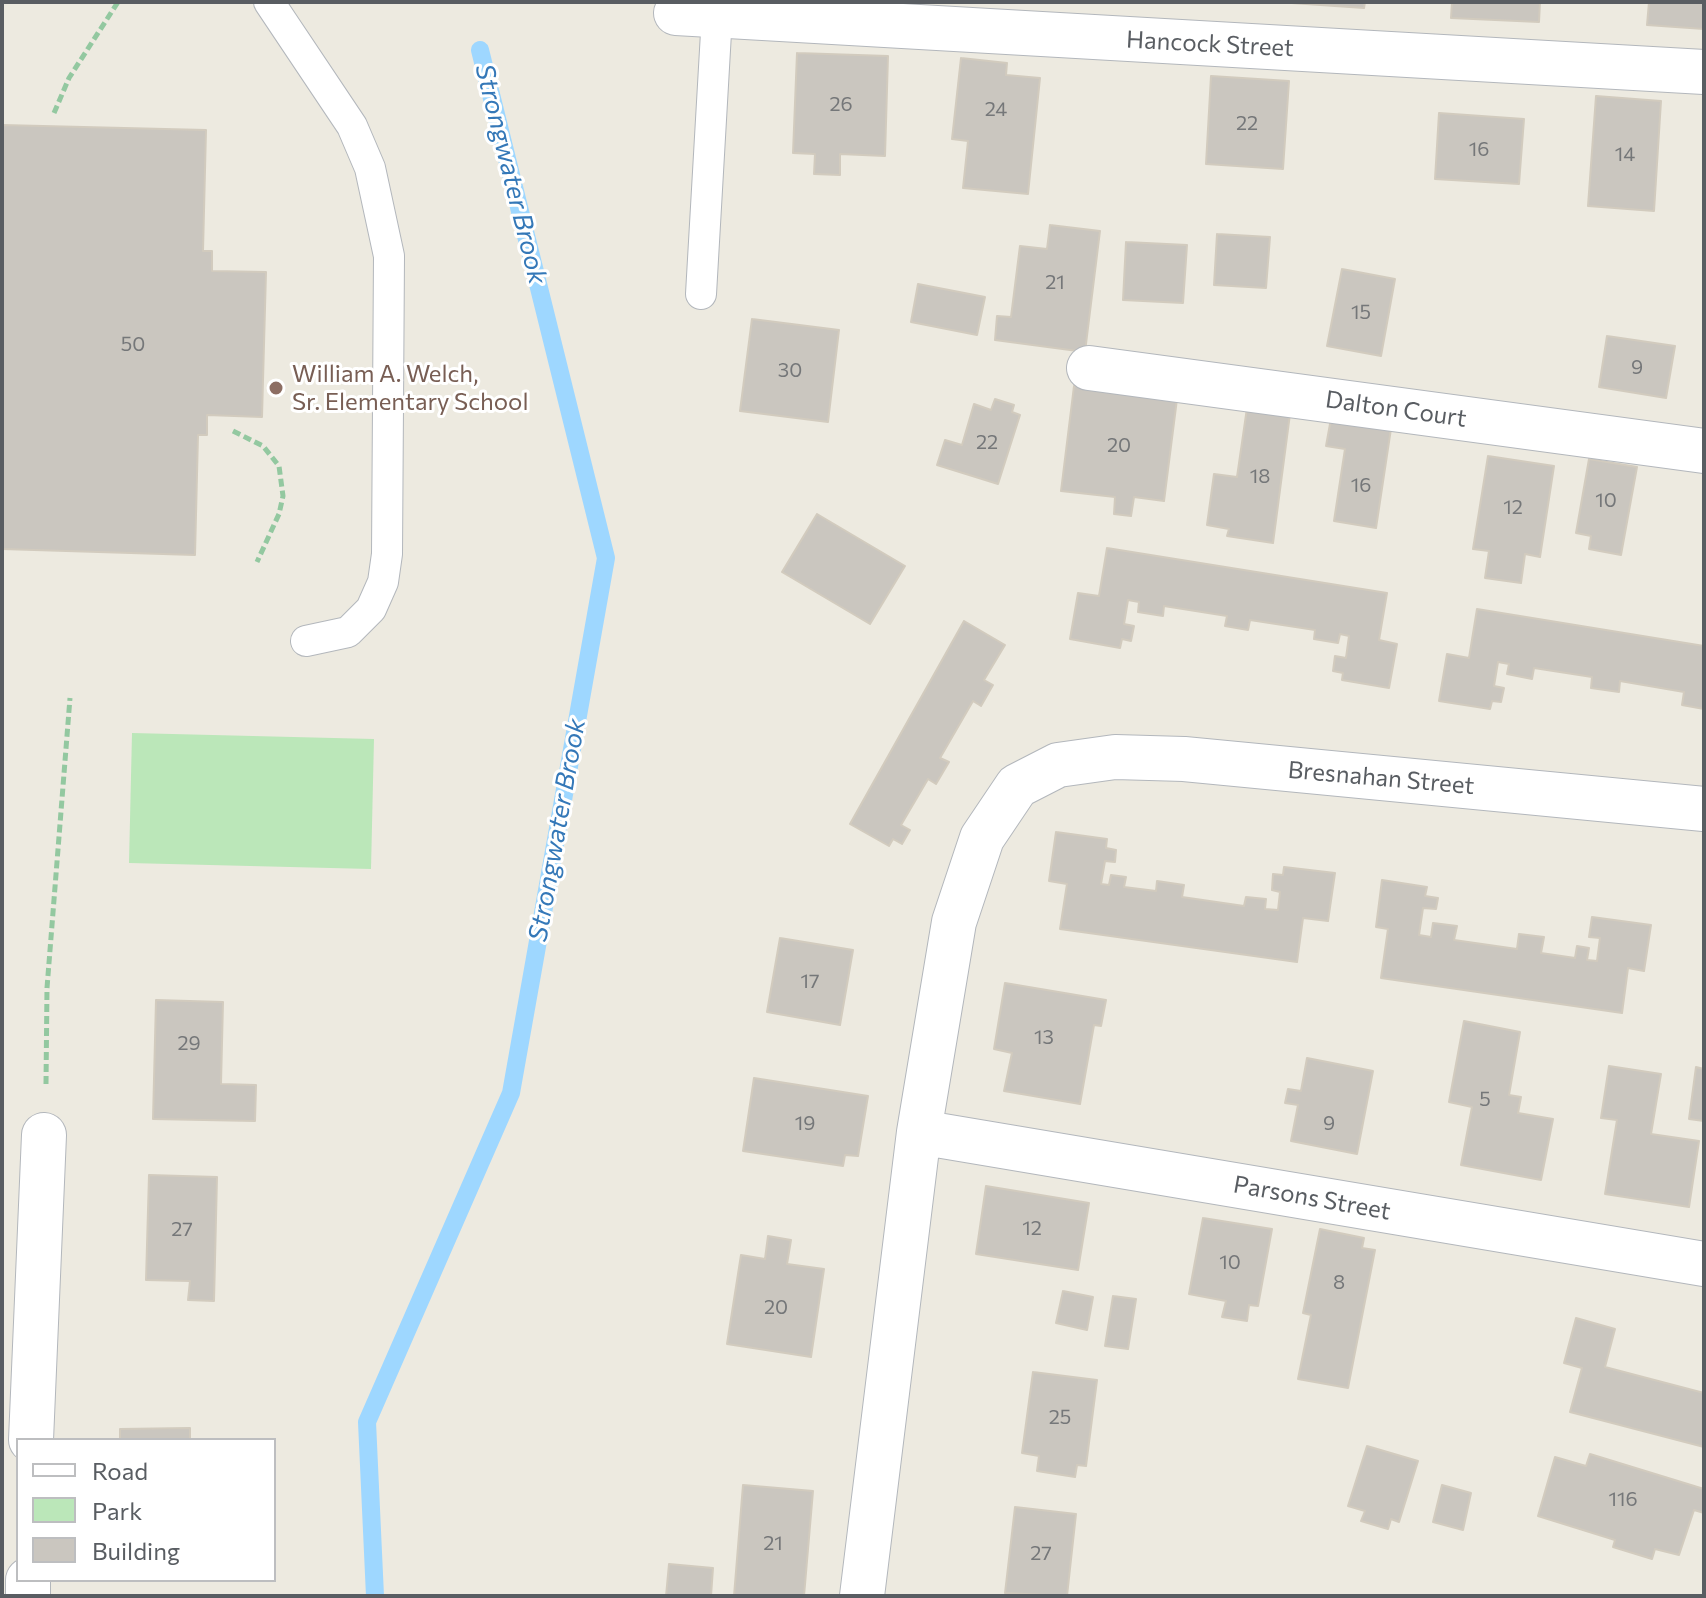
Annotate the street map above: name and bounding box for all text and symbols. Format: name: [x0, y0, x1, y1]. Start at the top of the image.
street label: Hancock Street: [1125, 25, 1295, 63]
water label: Strongwater Brook: [469, 61, 553, 287]
house number: 26: [829, 92, 853, 116]
house number: 24: [985, 97, 1007, 121]
house number: 22: [1236, 111, 1258, 135]
house number: 16: [1469, 137, 1489, 161]
house number: 14: [1615, 142, 1635, 166]
house number: 21: [1045, 270, 1065, 294]
house number: 15: [1351, 300, 1371, 324]
house number: 50: [121, 332, 145, 356]
house number: 9: [1631, 355, 1643, 379]
house number: 30: [778, 358, 802, 382]
place label: William A. Welch, Sr. Elementary School: [292, 360, 529, 416]
marker: William A. Welch, Sr. Elementary School: [267, 379, 285, 397]
street label: Dalton Court: [1324, 385, 1468, 433]
house number: 22: [976, 430, 998, 454]
house number: 20: [1107, 433, 1131, 457]
house number: 18: [1250, 464, 1270, 488]
house number: 16: [1351, 473, 1371, 497]
house number: 10: [1595, 488, 1617, 512]
house number: 12: [1503, 495, 1523, 519]
water label: Strongwater Brook: [522, 716, 592, 944]
street label: Bresnahan Street: [1287, 756, 1475, 800]
house number: 17: [800, 969, 820, 993]
house number: 13: [1034, 1025, 1054, 1049]
house number: 29: [177, 1031, 201, 1055]
house number: 5: [1479, 1087, 1491, 1111]
house number: 19: [795, 1111, 815, 1135]
house number: 9: [1323, 1111, 1335, 1135]
street label: Parsons Street: [1231, 1170, 1393, 1226]
house number: 12: [1022, 1216, 1042, 1240]
house number: 27: [171, 1217, 193, 1241]
house number: 10: [1219, 1250, 1241, 1274]
house number: 8: [1333, 1270, 1345, 1294]
house number: 20: [764, 1295, 788, 1319]
house number: 25: [1049, 1405, 1071, 1429]
legend: [16, 1438, 276, 1582]
text: Road: [92, 1456, 148, 1485]
house number: 116: [1608, 1487, 1638, 1511]
text: Park: [92, 1496, 142, 1525]
house number: 21: [763, 1531, 783, 1555]
text: Building: [92, 1536, 180, 1565]
house number: 27: [1030, 1541, 1052, 1565]

